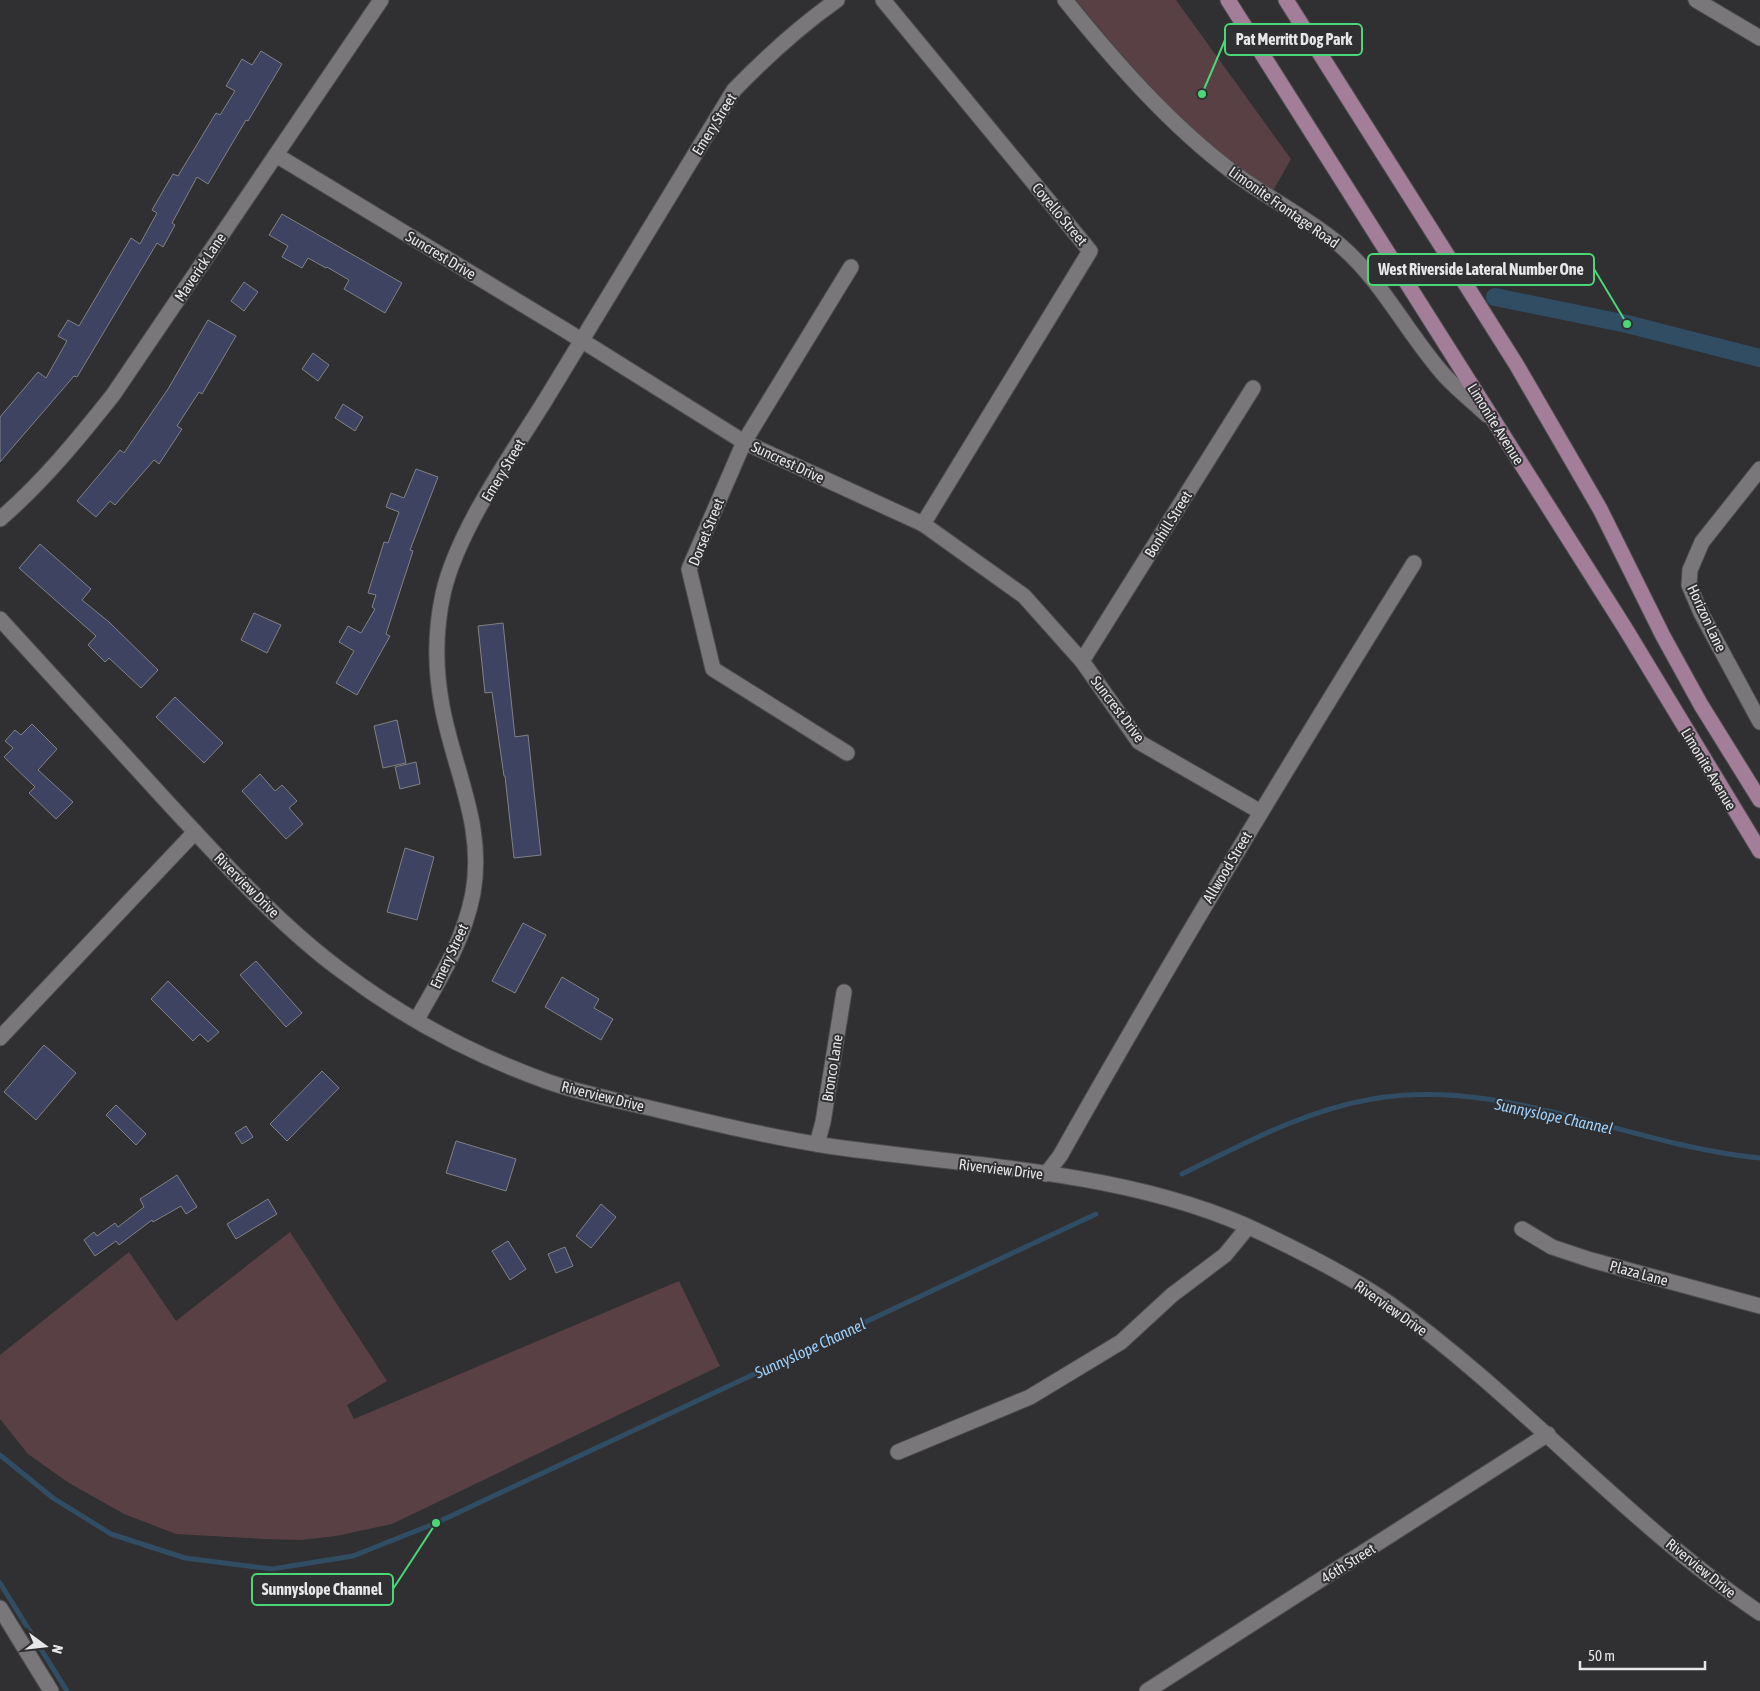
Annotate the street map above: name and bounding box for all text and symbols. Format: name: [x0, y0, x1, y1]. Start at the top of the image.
callout: Pat Merritt Dog Park: [1225, 24, 1362, 55]
text: Pat Merritt Dog Park: [1236, 30, 1353, 48]
street label: Emery Street: [688, 90, 740, 158]
street label: Limonite Frontage Road: [1226, 163, 1342, 251]
street label: Covello Street: [1029, 179, 1091, 249]
street label: Suncrest Drive: [403, 228, 479, 283]
street label: Maverick Lane: [171, 229, 229, 304]
callout: West Riverside Lateral Number One: [1368, 254, 1594, 285]
text: West Riverside Lateral Number One: [1377, 260, 1584, 278]
street label: Limonite Avenue: [1464, 380, 1528, 468]
street label: Emery Street: [478, 436, 528, 504]
street label: Suncrest Drive: [749, 438, 827, 486]
street label: Bonhill Street: [1141, 488, 1195, 560]
street label: Dorset Street: [685, 496, 727, 568]
street label: Horizon Lane: [1684, 582, 1730, 654]
street label: Suncrest Drive: [1088, 673, 1148, 746]
street label: Limonite Avenue: [1678, 725, 1740, 813]
street label: Allwood Street: [1199, 828, 1255, 906]
street label: Riverview Drive: [211, 849, 283, 921]
street label: Emery Street: [427, 921, 471, 991]
street label: Bronco Lane: [818, 1033, 846, 1103]
street label: Riverview Drive: [560, 1078, 646, 1115]
water label: Sunnyslope Channel: [1492, 1094, 1615, 1138]
street label: Riverview Drive: [958, 1155, 1044, 1183]
street label: Plaza Lane: [1608, 1257, 1670, 1289]
street label: Riverview Drive: [1351, 1277, 1431, 1339]
water label: Sunnyslope Channel: [751, 1314, 869, 1383]
street label: Riverview Drive: [1663, 1535, 1739, 1601]
street label: 46th Street: [1318, 1540, 1378, 1586]
callout: Sunnyslope Channel: [252, 1574, 393, 1605]
text: Sunnyslope Channel: [262, 1580, 383, 1598]
north arrow: [20, 1621, 70, 1671]
scale bar: [1580, 1638, 1705, 1670]
text: N: [49, 1643, 66, 1655]
text: 50 m: [1588, 1647, 1615, 1664]

